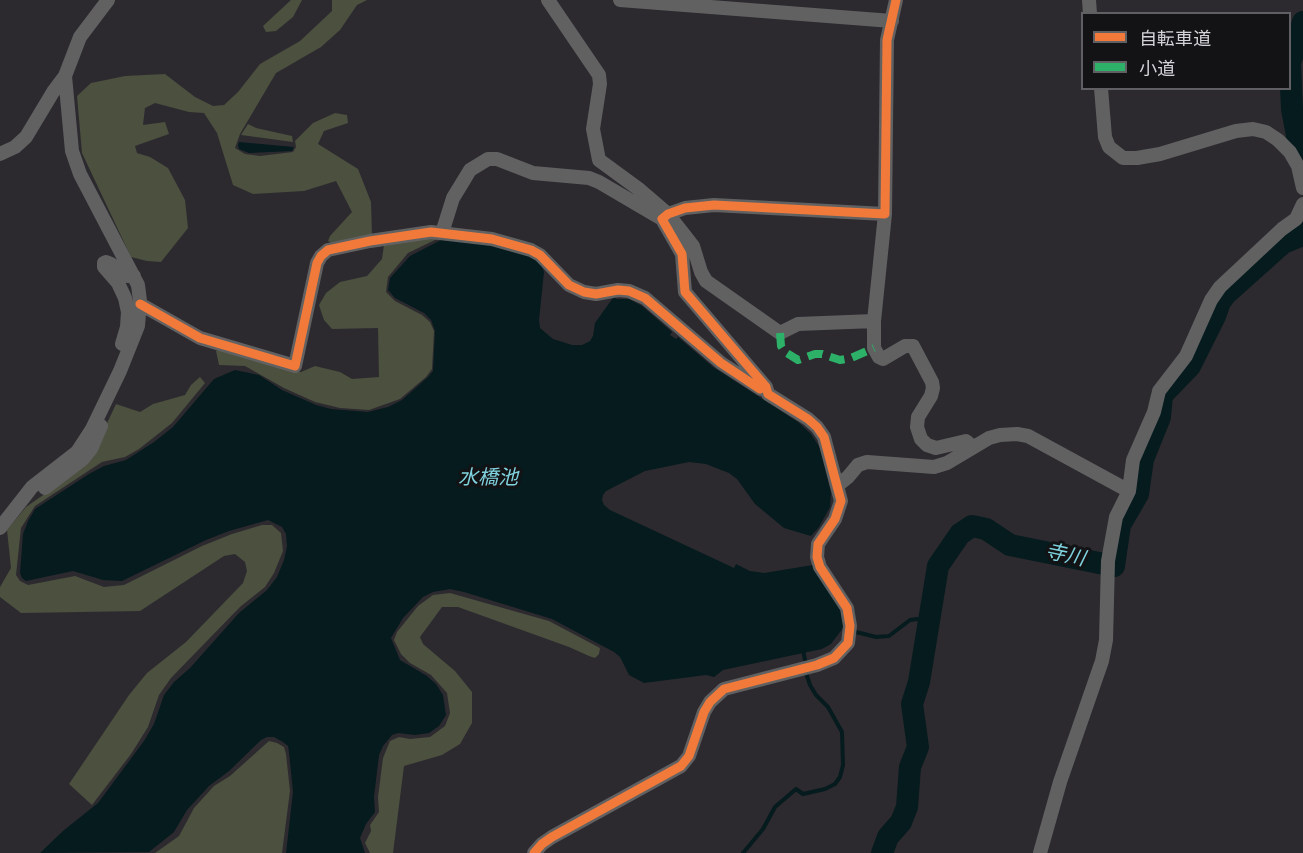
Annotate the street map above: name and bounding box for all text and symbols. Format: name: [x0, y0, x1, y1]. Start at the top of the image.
legend: [1081, 12, 1291, 90]
text: 自転車道: [1139, 28, 1211, 50]
text: 小道: [1139, 58, 1175, 80]
water label: 水橋池: [458, 467, 518, 491]
water label: 寺川: [1043, 540, 1087, 572]

